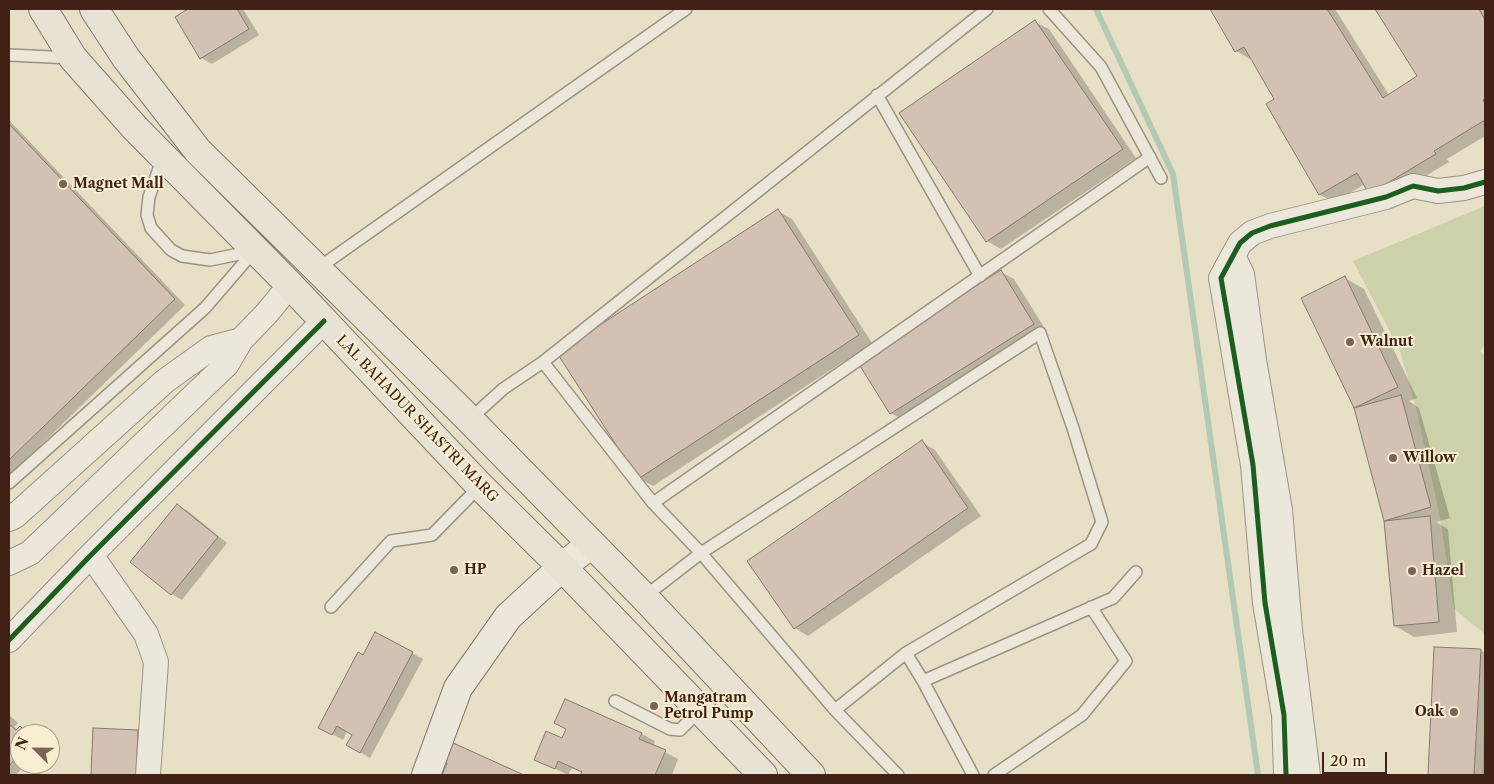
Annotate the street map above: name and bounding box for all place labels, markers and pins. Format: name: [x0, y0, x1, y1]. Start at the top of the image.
place label: Magnet Mall: [73, 176, 164, 192]
marker: Magnet Mall: [57, 178, 69, 190]
place label: Walnut: [1360, 334, 1413, 350]
marker: Walnut: [1344, 336, 1356, 348]
place label: Willow: [1403, 450, 1456, 466]
marker: Willow: [1387, 452, 1399, 464]
place label: HP: [464, 562, 486, 578]
place label: Hazel: [1422, 563, 1464, 579]
marker: HP: [448, 564, 460, 576]
marker: Hazel: [1406, 565, 1418, 577]
place label: Mangatram Petrol Pump: [664, 690, 754, 722]
marker: Mangatram Petrol Pump: [648, 700, 660, 712]
place label: Oak: [1415, 704, 1444, 720]
marker: Oak: [1448, 706, 1460, 718]

